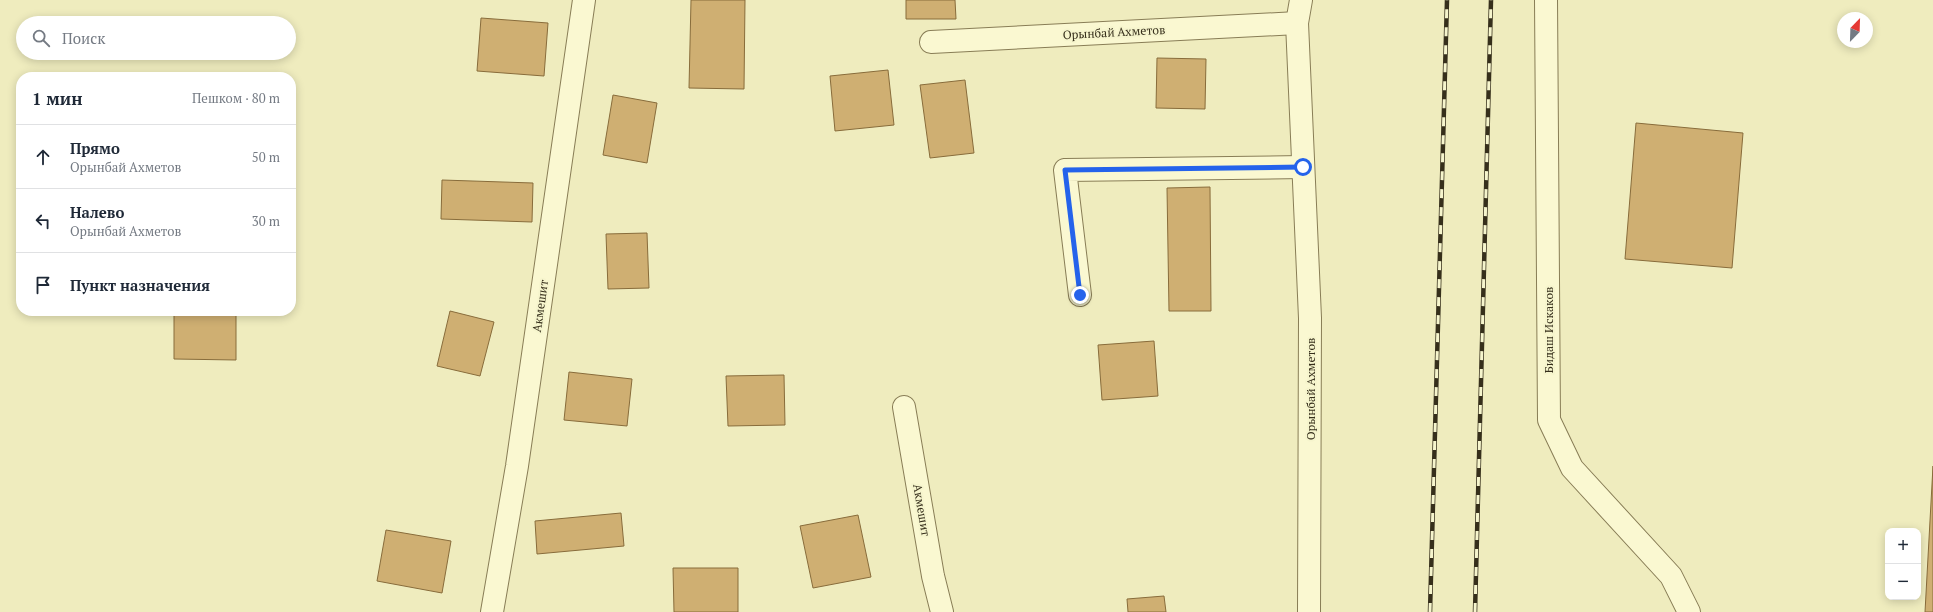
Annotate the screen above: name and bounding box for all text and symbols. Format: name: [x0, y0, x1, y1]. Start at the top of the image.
north arrow: [1837, 12, 1873, 48]
search box: [16, 16, 296, 60]
street label: Орынбай Ахметов: [1062, 22, 1166, 42]
icon: search: [30, 27, 52, 49]
text: Поиск: [62, 28, 105, 48]
text: 1 мин: [32, 87, 82, 110]
text: Пешком · 80 m: [192, 89, 280, 107]
text: Прямо: [70, 138, 120, 158]
icon: ahead: [32, 146, 54, 168]
text: 50 m: [252, 148, 280, 166]
text: Орынбай Ахметов: [70, 158, 181, 176]
route start: [1294, 158, 1312, 176]
text: Налево: [70, 202, 124, 222]
icon: left: [32, 210, 54, 232]
text: 30 m: [252, 212, 280, 230]
text: Орынбай Ахметов: [70, 222, 181, 240]
icon: arrive: [32, 274, 54, 296]
text: Пункт назначения: [70, 275, 210, 295]
street label: Акмешит: [529, 279, 551, 333]
route end: [1071, 286, 1089, 304]
street label: Бидаш Искаков: [1541, 287, 1556, 373]
street label: Орынбай Ахметов: [1303, 338, 1318, 440]
street label: Акмешит: [910, 483, 934, 537]
map controls: [1885, 528, 1921, 600]
button: +: [1885, 528, 1921, 564]
button: −: [1885, 564, 1921, 600]

